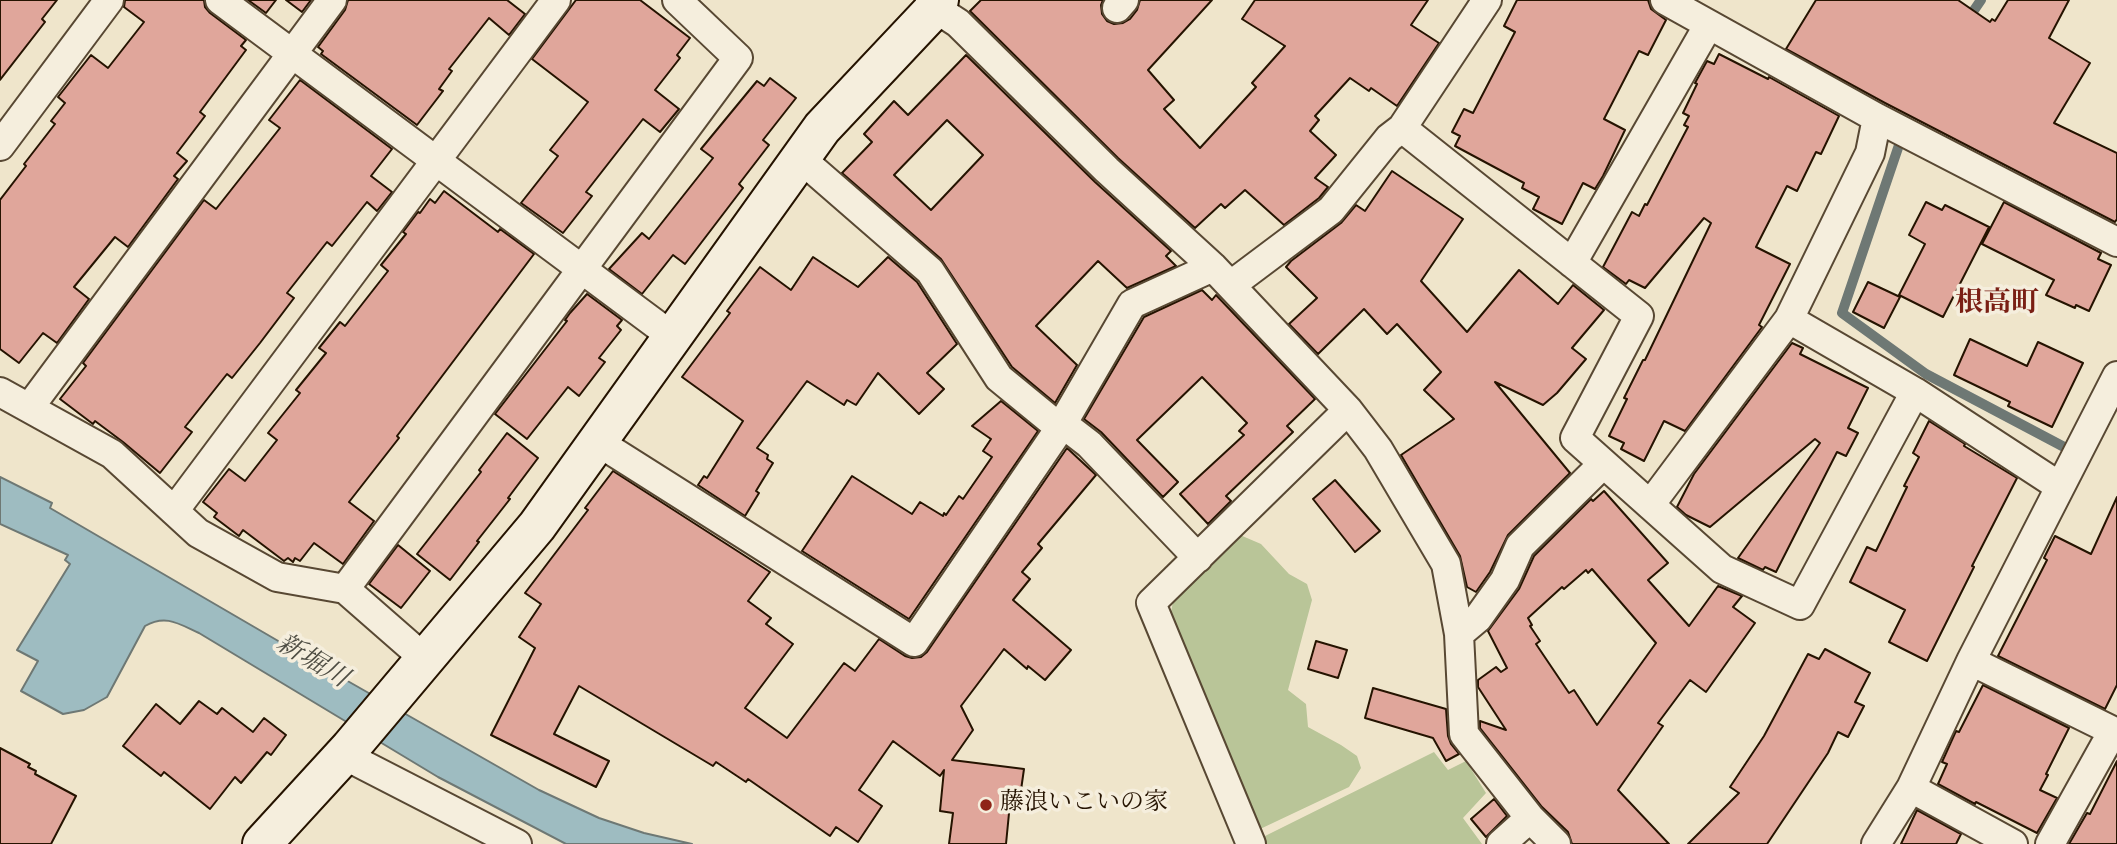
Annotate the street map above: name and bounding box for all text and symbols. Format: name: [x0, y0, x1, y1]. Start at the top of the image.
district label: 根高町: [1955, 289, 2039, 323]
water label: 新堀川: [270, 630, 352, 696]
place label: 藤浪いこいの家: [1000, 791, 1168, 819]
marker: 藤浪いこいの家: [978, 797, 994, 813]

